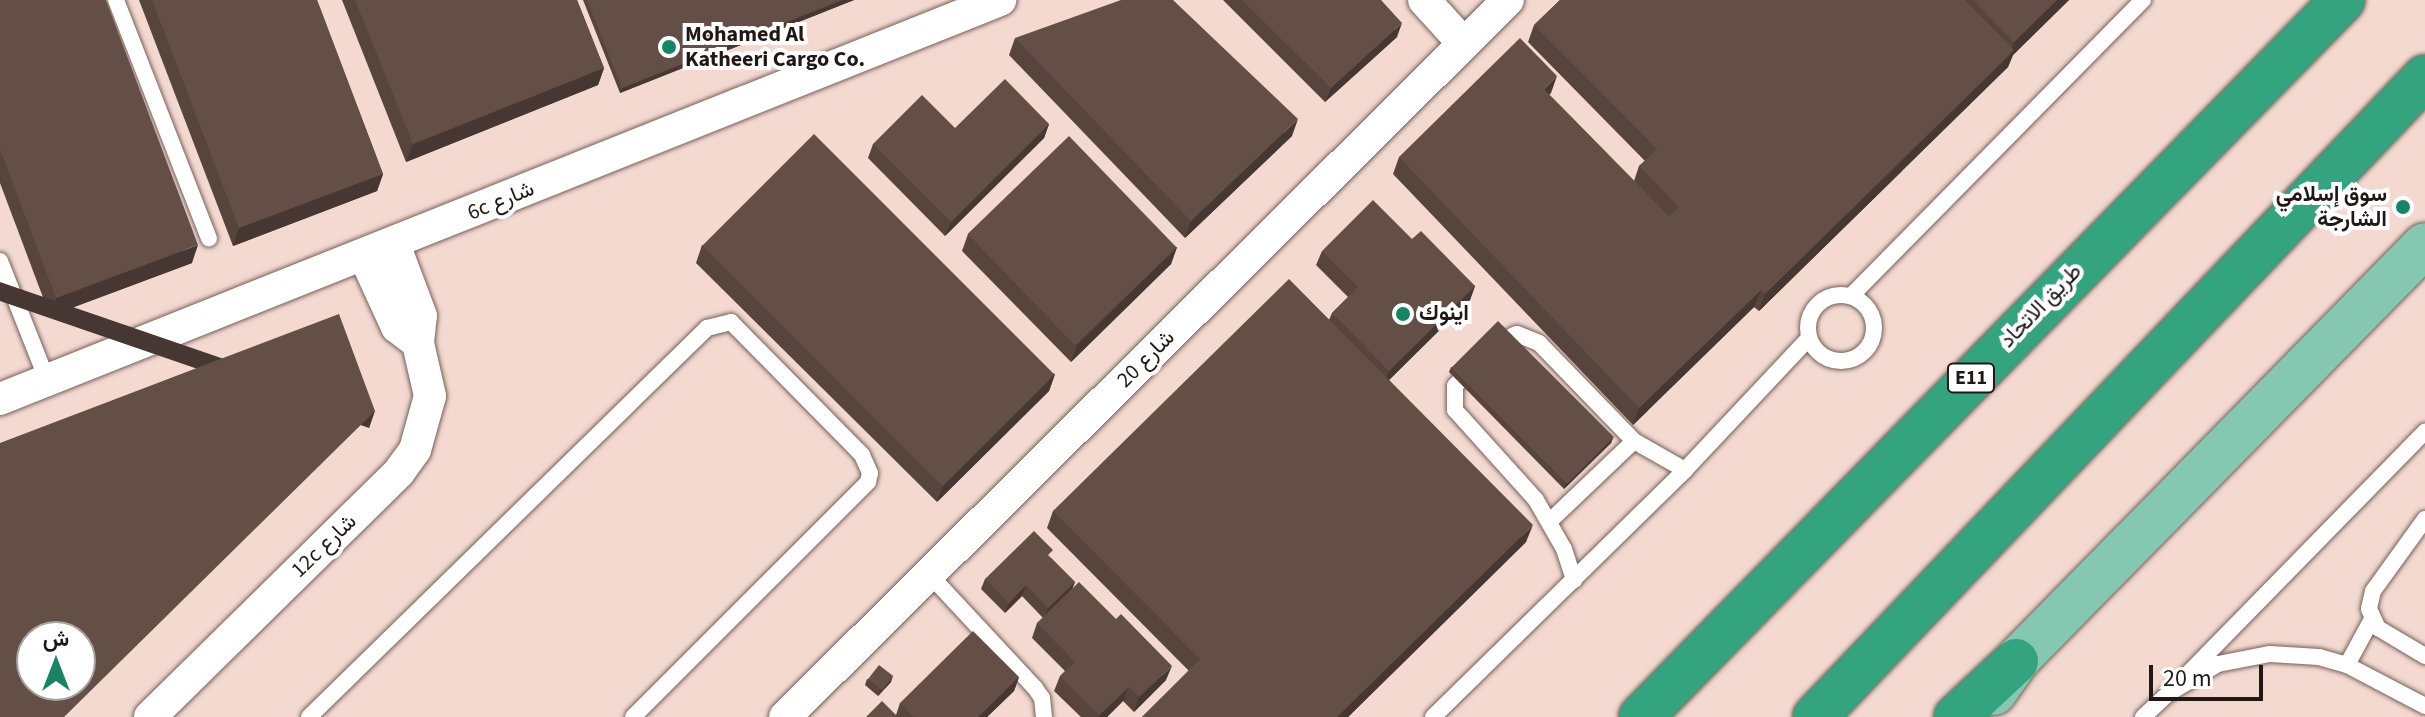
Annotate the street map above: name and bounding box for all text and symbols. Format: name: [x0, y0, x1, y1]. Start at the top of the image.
place label: Mohamed Al Katheeri Cargo Co.: [685, 21, 865, 72]
marker: Mohamed Al Katheeri Cargo Co.: [660, 38, 678, 56]
street label: 6c شارع: [464, 176, 538, 226]
place label: سوق إسلامي الشارجة: [2276, 181, 2387, 232]
marker: سوق إسلامي الشارجة: [2394, 198, 2412, 216]
street label: طريق الاتحاد: [1994, 258, 2088, 354]
place label: اينوك: [1419, 301, 1469, 327]
marker: اينوك: [1394, 305, 1412, 323]
street label: شارع 20: [1112, 325, 1180, 393]
road number: E11: [1945, 362, 1997, 394]
street label: 12c شارع: [286, 509, 362, 583]
north arrow: [16, 621, 96, 701]
text: ش: [43, 623, 69, 655]
scale bar: [2153, 649, 2267, 699]
text: 20 m: [2163, 661, 2212, 696]

